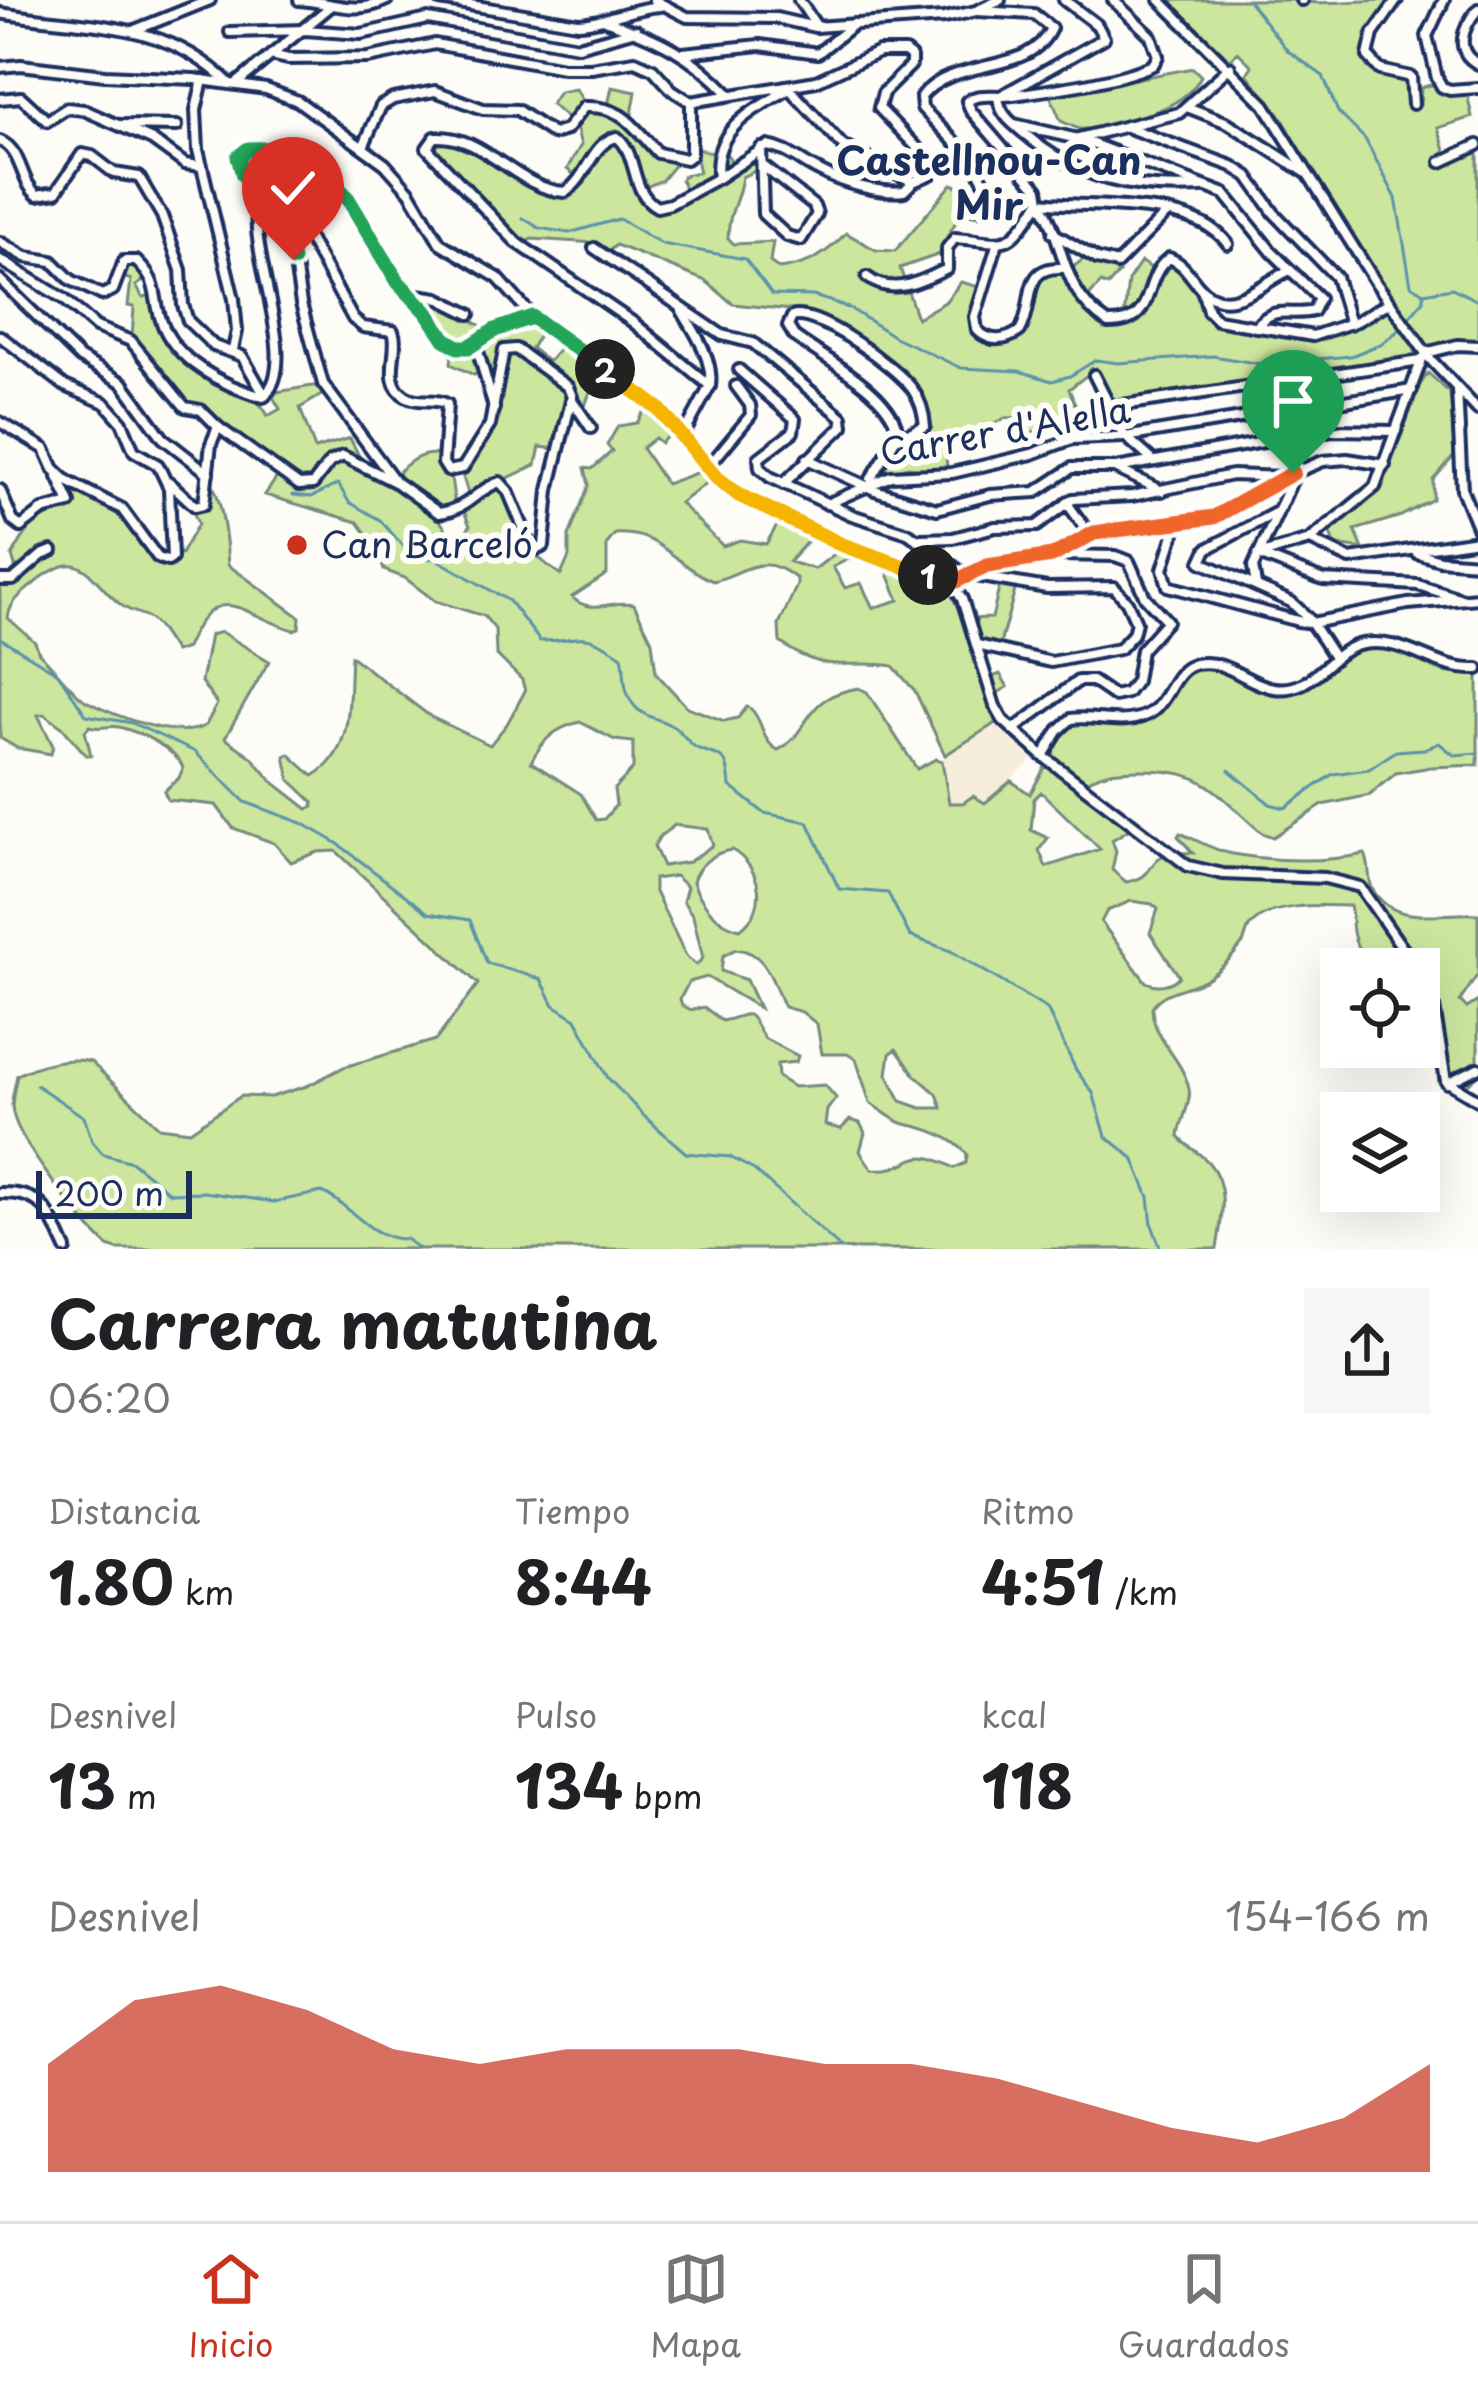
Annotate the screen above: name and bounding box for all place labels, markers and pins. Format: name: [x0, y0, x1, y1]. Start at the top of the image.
pin: [242, 137, 344, 260]
pin: 2: [575, 339, 635, 399]
pin: [1242, 350, 1344, 473]
place label: Can Barceló: [321, 516, 533, 570]
marker: Can Barceló: [284, 532, 310, 558]
pin: 1: [898, 545, 958, 605]

